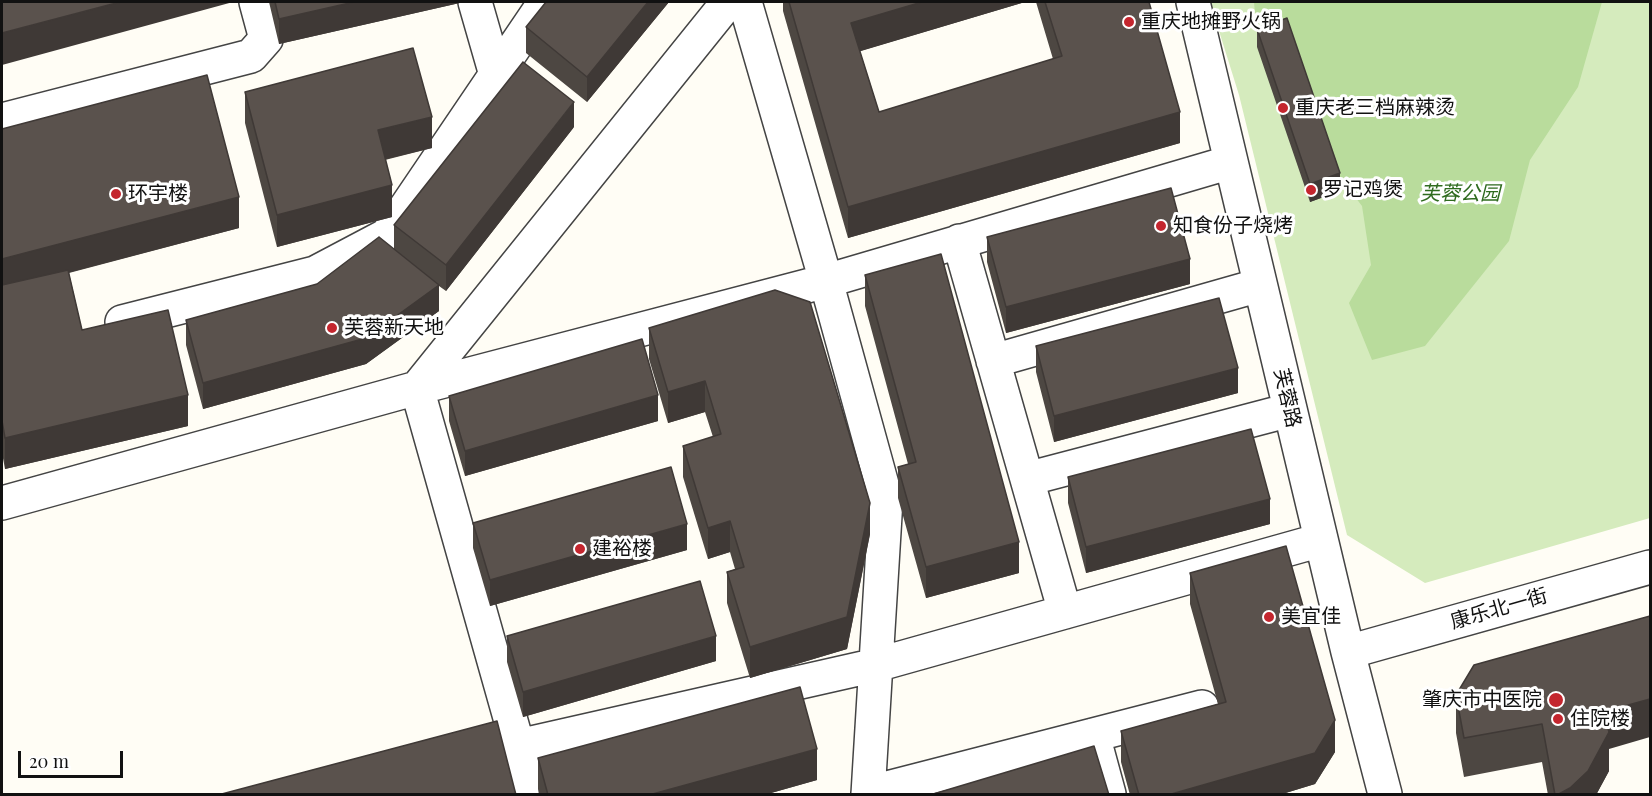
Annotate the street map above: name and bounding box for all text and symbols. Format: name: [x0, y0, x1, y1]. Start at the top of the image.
place label: 重庆地摊野火锅: [1141, 10, 1281, 34]
marker: 重庆地摊野火锅: [1122, 15, 1136, 29]
place label: 重庆老三档麻辣烫: [1295, 96, 1455, 120]
marker: 重庆老三档麻辣烫: [1276, 101, 1290, 115]
place label: 罗记鸡煲: [1323, 178, 1403, 202]
place label: 环宇楼: [128, 182, 188, 206]
park label: 芙蓉公园: [1420, 182, 1500, 206]
marker: 罗记鸡煲: [1304, 183, 1318, 197]
marker: 环宇楼: [109, 187, 123, 201]
place label: 知食份子烧烤: [1173, 214, 1293, 238]
marker: 知食份子烧烤: [1154, 219, 1168, 233]
place label: 芙蓉新天地: [344, 316, 444, 340]
marker: 芙蓉新天地: [325, 321, 339, 335]
street label: 芙蓉路: [1269, 366, 1305, 430]
place label: 建裕楼: [592, 537, 652, 561]
marker: 建裕楼: [573, 542, 587, 556]
street label: 康乐北一街: [1448, 584, 1550, 634]
place label: 美宜佳: [1281, 605, 1341, 629]
marker: 美宜佳: [1262, 610, 1276, 624]
place label: 肇庆市中医院: [1422, 688, 1542, 712]
marker: 肇庆市中医院: [1547, 691, 1565, 709]
place label: 住院楼: [1570, 707, 1630, 731]
marker: 住院楼: [1551, 712, 1565, 726]
scale bar: [21, 739, 126, 777]
text: 20 m: [29, 749, 69, 773]

